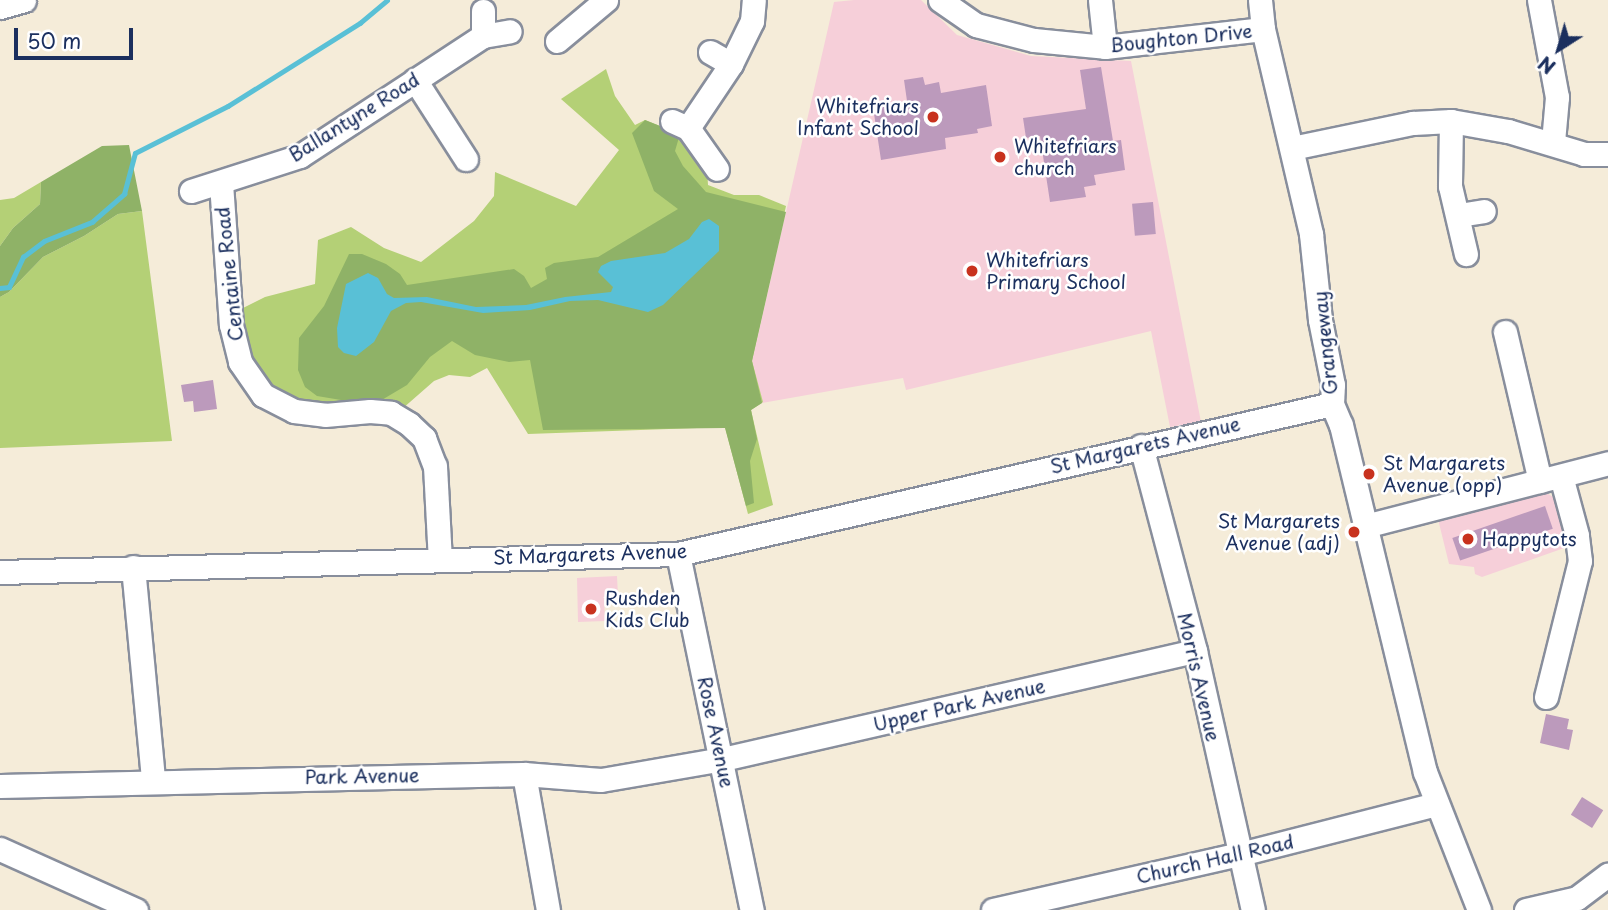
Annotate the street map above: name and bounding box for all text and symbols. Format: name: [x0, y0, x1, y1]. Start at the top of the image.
scale bar: [18, 14, 136, 58]
north arrow: [1524, 14, 1594, 84]
street label: Boughton Drive: [1109, 19, 1253, 57]
text: 50 m: [27, 24, 81, 56]
text: N: [1532, 50, 1561, 81]
street label: Ballantyne Road: [284, 67, 424, 167]
place label: Whitefriars Infant School: [797, 95, 919, 139]
marker: Whitefriars Infant School: [925, 109, 941, 125]
place label: Whitefriars church: [1014, 135, 1117, 179]
marker: Whitefriars church: [992, 149, 1008, 165]
street label: Centaine Road: [211, 206, 247, 342]
place label: Whitefriars Primary School: [986, 249, 1126, 293]
marker: Whitefriars Primary School: [964, 263, 980, 279]
street label: Grangeway: [1308, 290, 1342, 396]
street label: St Margarets Avenue: [1048, 412, 1242, 478]
place label: St Margarets Avenue (opp): [1383, 452, 1506, 496]
marker: St Margarets Avenue (opp): [1361, 466, 1377, 482]
place label: St Margarets Avenue (adj): [1217, 510, 1340, 554]
marker: St Margarets Avenue (adj): [1346, 524, 1362, 540]
place label: Happytots: [1482, 528, 1577, 550]
marker: Happytots: [1460, 531, 1476, 547]
street label: St Margarets Avenue: [493, 539, 687, 569]
place label: Rushden Kids Club: [605, 587, 690, 631]
marker: Rushden Kids Club: [583, 601, 599, 617]
street label: Morris Avenue: [1173, 611, 1225, 743]
street label: Rose Avenue: [693, 674, 739, 790]
street label: Upper Park Avenue: [871, 674, 1047, 736]
street label: Park Avenue: [305, 764, 419, 788]
street label: Church Hall Road: [1134, 830, 1296, 888]

